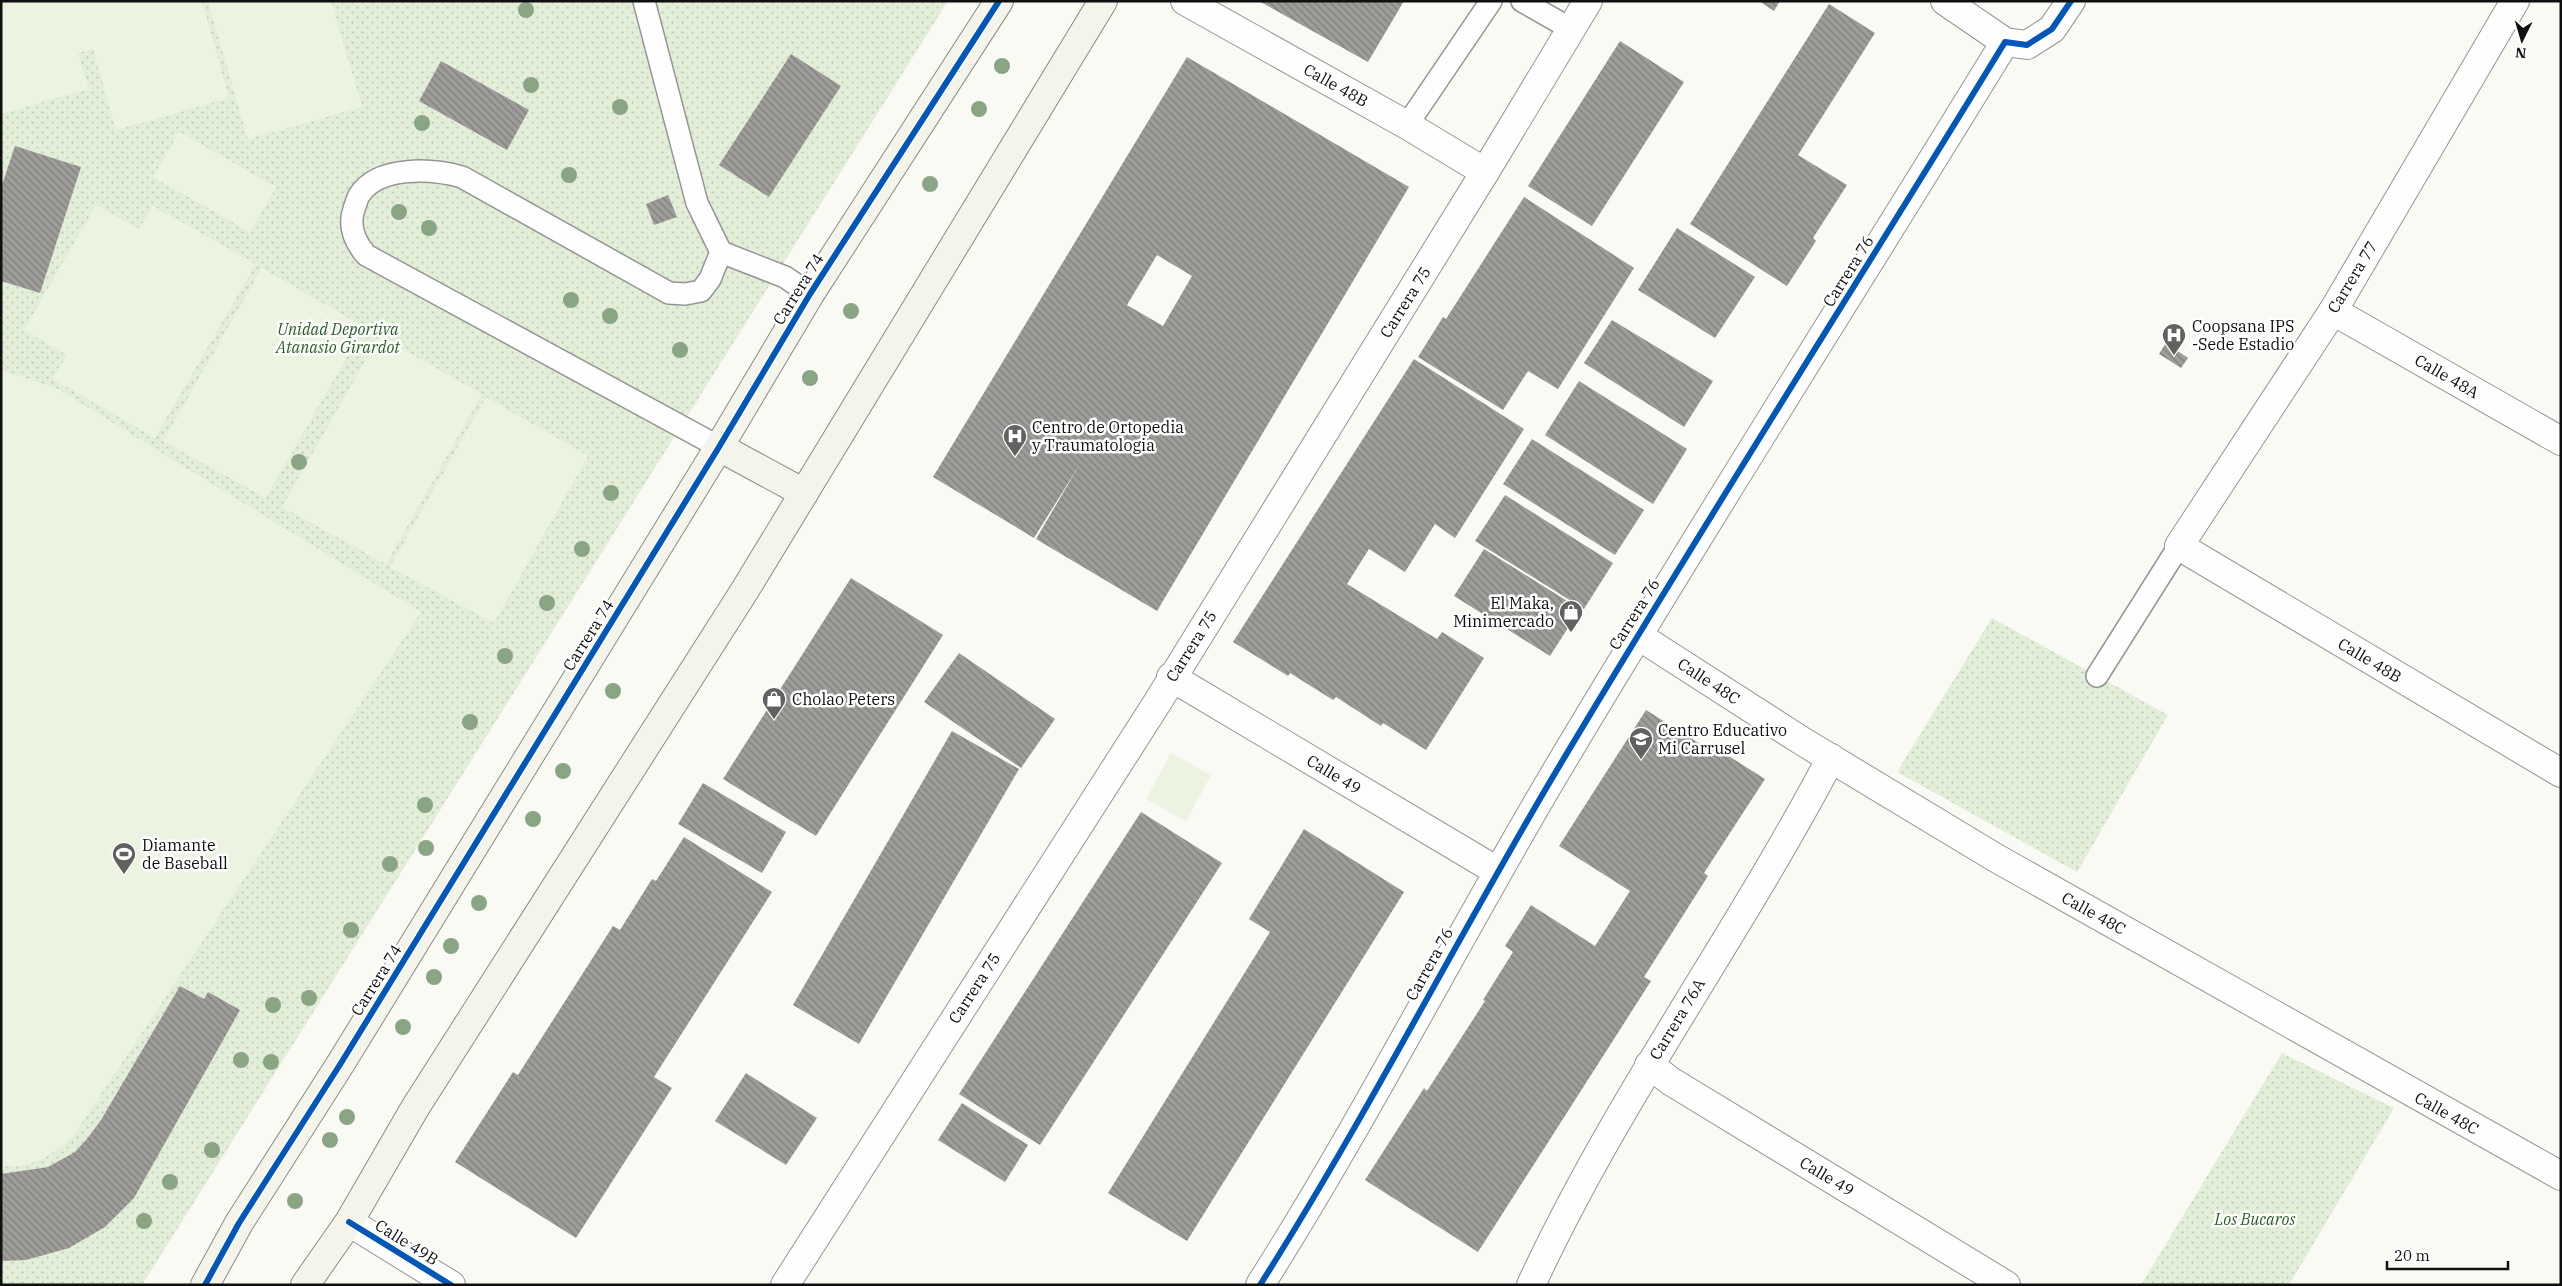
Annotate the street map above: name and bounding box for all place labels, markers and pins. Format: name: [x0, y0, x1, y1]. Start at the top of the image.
place label: Coopsana IPS -Sede Estadio: [2192, 316, 2294, 354]
hospital icon: Coopsana IPS -Sede Estadio: [2161, 322, 2187, 356]
place label: Centro de Ortopedia y Traumatologia: [1032, 417, 1184, 455]
hospital icon: Centro de Ortopedia y Traumatologia: [1002, 423, 1028, 457]
place label: El Maka, Minimercado: [1453, 593, 1554, 631]
shop icon: El Maka, Minimercado: [1558, 599, 1584, 633]
shop icon: Cholao Peters: [761, 686, 787, 720]
place label: Cholao Peters: [792, 689, 895, 709]
place label: Centro Educativo Mi Carrusel: [1658, 720, 1787, 758]
school or university icon: Centro Educativo Mi Carrusel: [1628, 726, 1654, 760]
place label: Diamante de Baseball: [142, 835, 228, 873]
sports icon: Diamante de Baseball: [111, 841, 137, 875]

